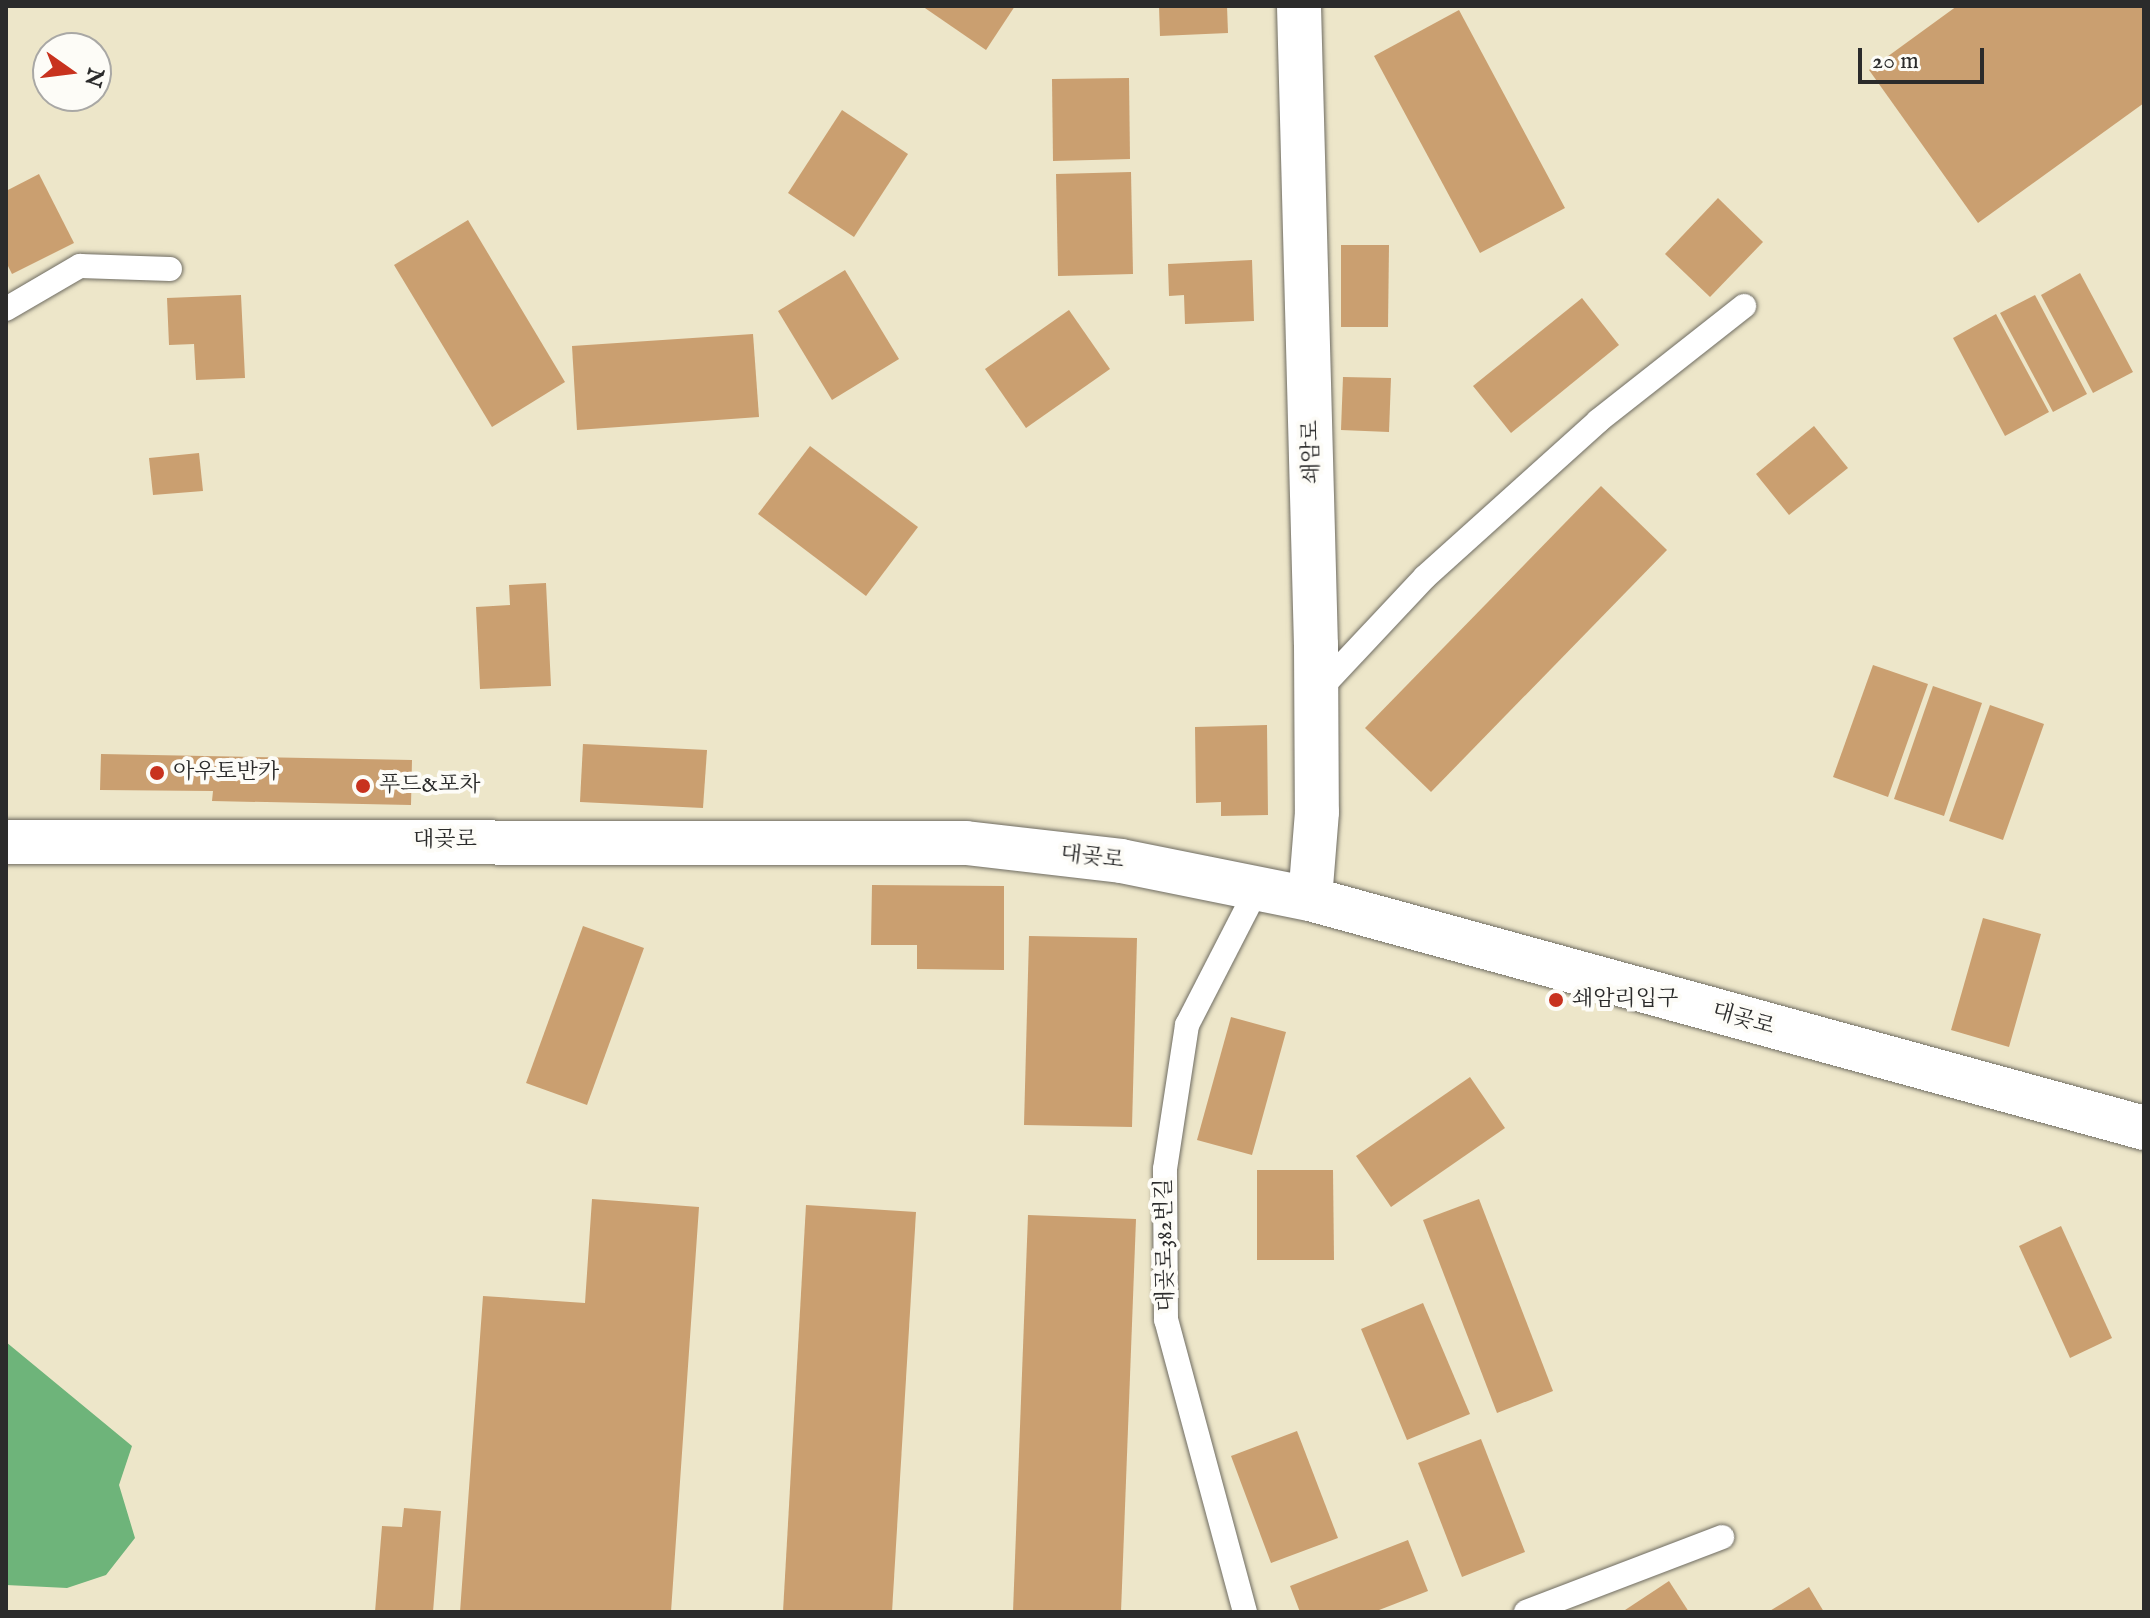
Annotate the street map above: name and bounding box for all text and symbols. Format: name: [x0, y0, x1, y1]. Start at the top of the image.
north arrow: [32, 32, 112, 112]
scale bar: [1862, 32, 1988, 82]
text: 20 m: [1872, 46, 1919, 77]
text: N: [77, 65, 109, 90]
street label: 쇄암로: [1298, 420, 1326, 484]
place label: 아우토반카: [173, 760, 279, 786]
marker: 아우토반카: [148, 764, 166, 782]
place label: 푸드&포차: [379, 773, 481, 799]
marker: 푸드&포차: [354, 777, 372, 795]
street label: 대곶로: [413, 828, 477, 854]
street label: 대곶로: [1059, 841, 1125, 875]
place label: 쇄암리입구: [1572, 987, 1678, 1013]
marker: 쇄암리입구: [1547, 991, 1565, 1009]
street label: 대곶로: [1709, 999, 1777, 1041]
street label: 대곶로382번길: [1152, 1178, 1180, 1312]

